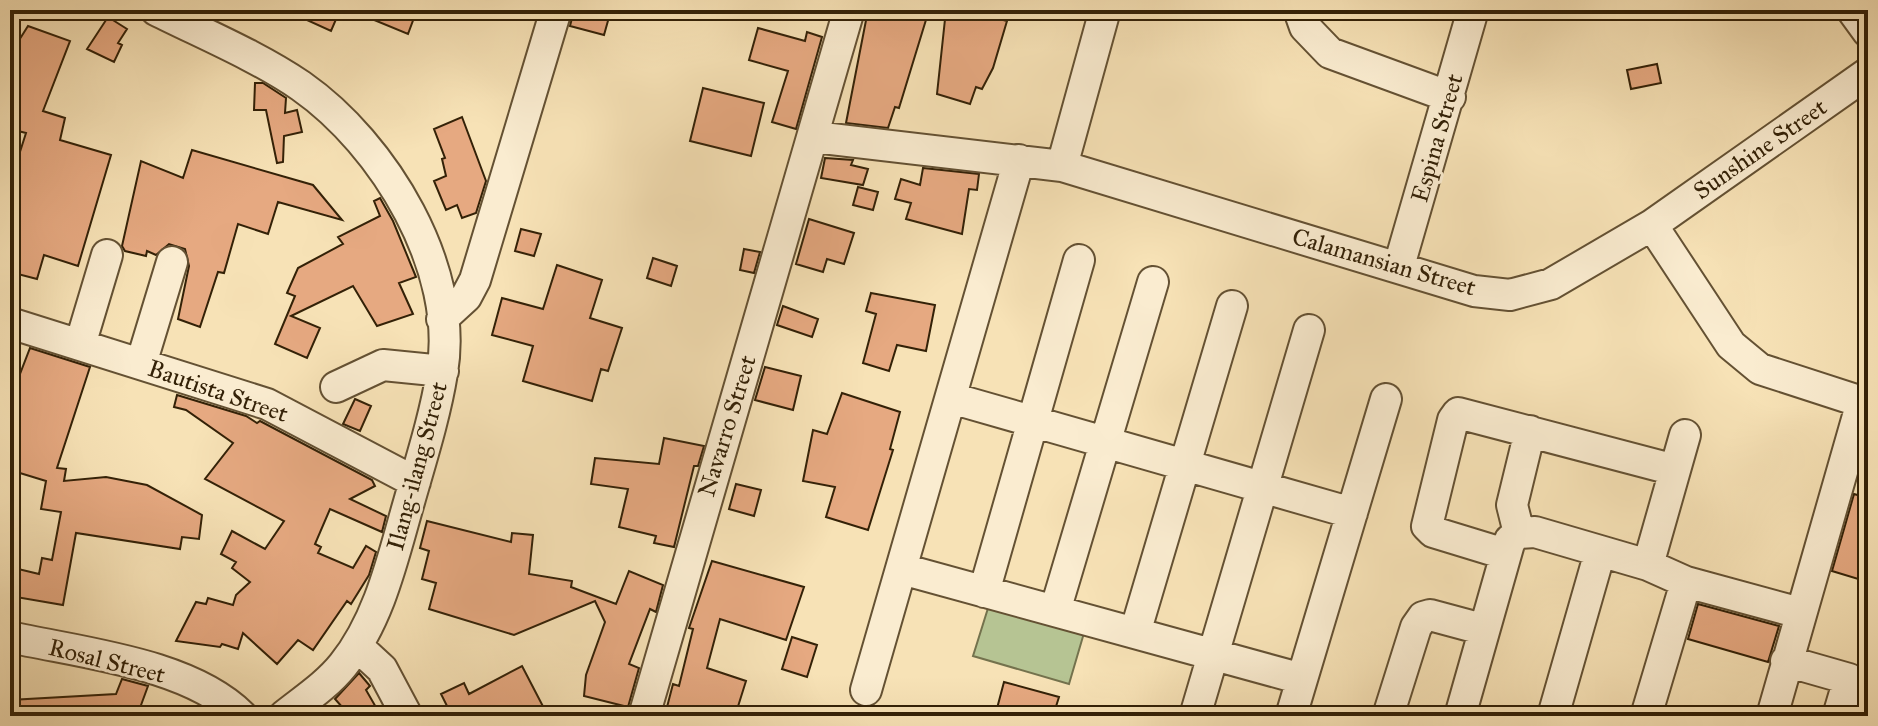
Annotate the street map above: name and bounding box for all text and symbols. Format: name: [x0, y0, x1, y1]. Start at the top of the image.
street label: Espina Street: [1404, 70, 1470, 206]
street label: Sunshine Street: [1687, 92, 1833, 206]
street label: Calamansian Street: [1289, 221, 1480, 303]
street label: Navarro Street: [691, 351, 763, 500]
street label: Bautista Street: [144, 353, 292, 429]
street label: Ilang-ilang Street: [380, 378, 454, 554]
street label: Rosal Street: [46, 632, 169, 690]

